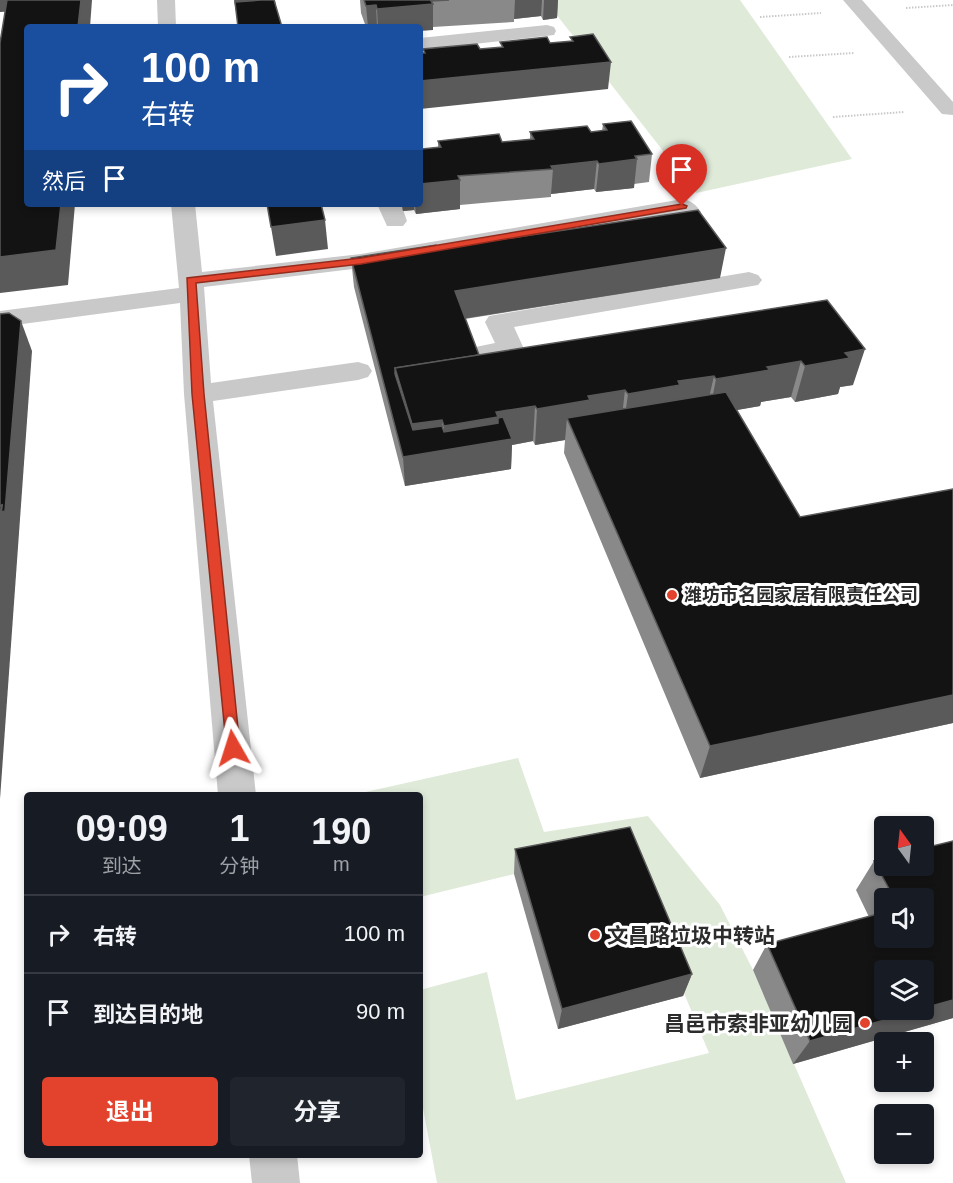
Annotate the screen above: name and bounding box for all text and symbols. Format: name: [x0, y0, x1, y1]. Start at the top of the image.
text: 100 m: [141, 44, 260, 91]
icon: right: [42, 48, 120, 126]
text: 右转: [141, 100, 195, 130]
pin: [656, 144, 707, 206]
icon: arrive: [665, 153, 698, 186]
icon: arrive: [98, 162, 131, 195]
text: 然后: [42, 169, 86, 194]
place label: 潍坊市名园家居有限责任公司: [684, 585, 918, 605]
marker: 潍坊市名园家居有限责任公司: [665, 588, 679, 602]
position arrow: [201, 716, 265, 780]
text: 09:09: [76, 808, 168, 849]
text: 1: [229, 808, 250, 849]
text: 190: [311, 811, 371, 852]
north arrow: [874, 816, 934, 876]
map controls: [874, 816, 934, 1164]
text: m: [333, 853, 350, 875]
text: 到达: [102, 855, 142, 877]
text: 分钟: [219, 855, 259, 877]
button: sound: [874, 888, 934, 948]
icon: right: [42, 918, 75, 951]
text: 100 m: [344, 921, 405, 946]
text: 右转: [93, 924, 137, 949]
place label: 文昌路垃圾中转站: [607, 924, 775, 947]
marker: 文昌路垃圾中转站: [588, 928, 602, 942]
button: layers: [874, 960, 934, 1020]
icon: arrive: [42, 996, 75, 1029]
text: 90 m: [356, 999, 405, 1024]
text: 到达目的地: [93, 1002, 203, 1027]
place label: 昌邑市索非亚幼儿园: [664, 1012, 853, 1035]
marker: 昌邑市索非亚幼儿园: [858, 1016, 872, 1030]
button: +: [874, 1032, 934, 1092]
button: 退出: [42, 1077, 218, 1146]
button: 分享: [230, 1077, 405, 1146]
button: −: [874, 1104, 934, 1164]

